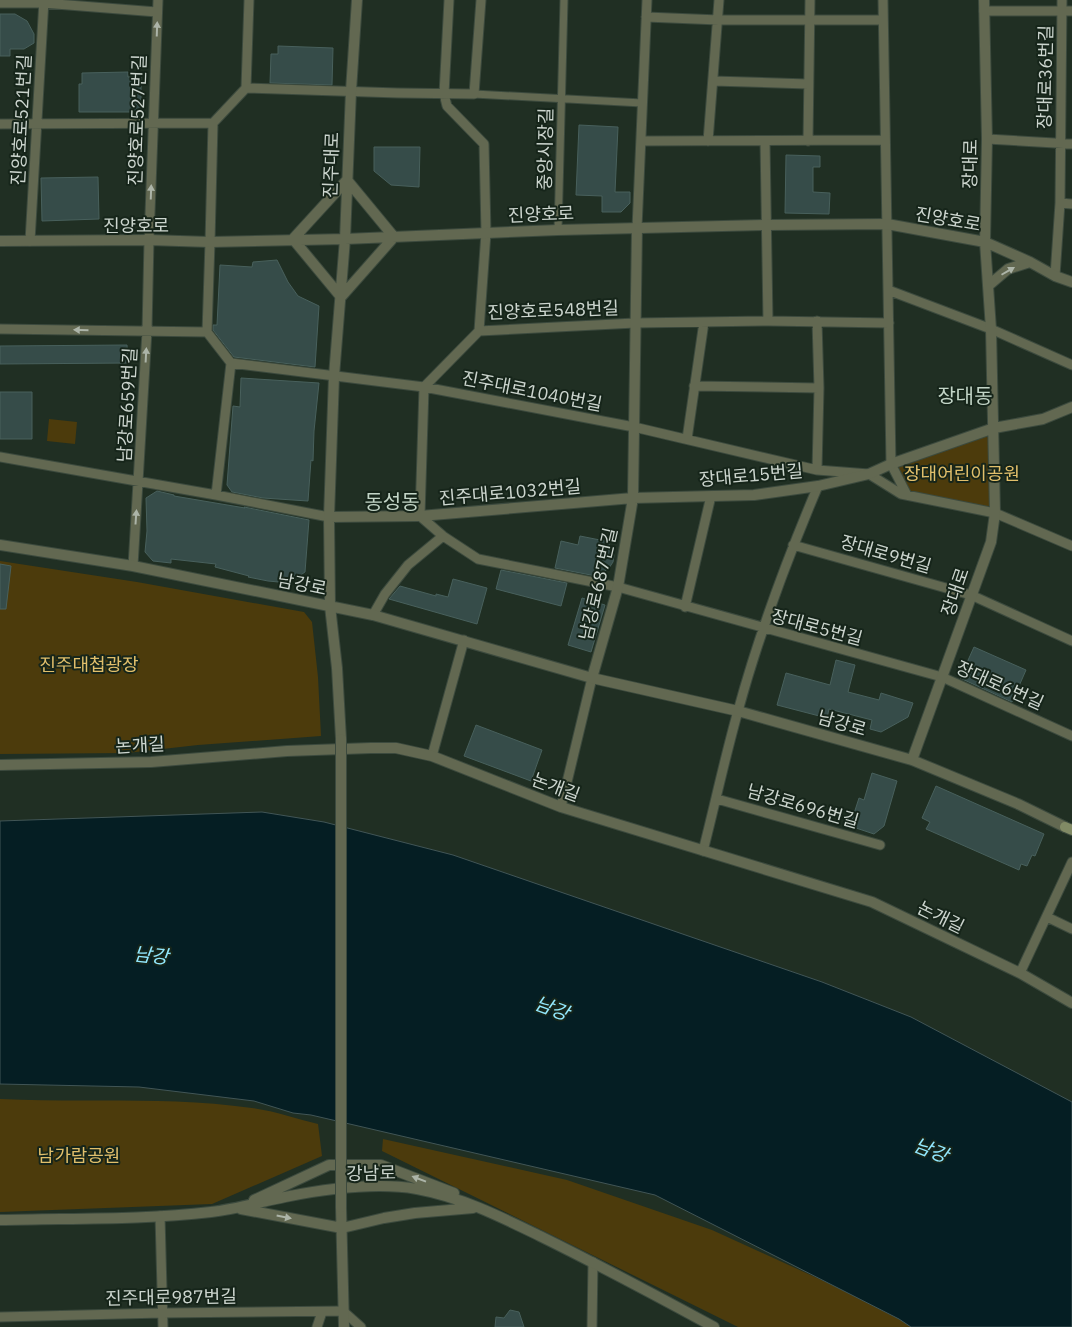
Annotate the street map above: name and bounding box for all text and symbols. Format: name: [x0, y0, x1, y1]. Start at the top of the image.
one-way arrow: [153, 21, 161, 37]
street label: 장대로36번길: [1033, 25, 1057, 129]
street label: 진양호로521번길: [6, 54, 36, 186]
street label: 진양호로527번길: [123, 54, 151, 186]
street label: 중앙시장길: [533, 107, 557, 191]
street label: 진주대로: [318, 131, 344, 199]
street label: 장대로: [958, 139, 982, 189]
one-way arrow: [147, 183, 155, 199]
street label: 진양호로: [507, 201, 575, 227]
street label: 진양호로: [913, 202, 983, 236]
street label: 진양호로: [103, 214, 169, 237]
one-way arrow: [1001, 267, 1014, 276]
street label: 진양호로548번길: [487, 296, 619, 324]
one-way arrow: [73, 326, 89, 334]
street label: 남강로659번길: [113, 347, 141, 463]
one-way arrow: [143, 347, 151, 363]
street label: 진주대로1040번길: [460, 366, 604, 416]
district label: 장대동: [937, 382, 993, 409]
street label: 장대로15번길: [698, 459, 804, 491]
park label: 장대어린이공원: [904, 462, 1020, 485]
street label: 진주대로1032번길: [438, 474, 582, 510]
district label: 동성동: [364, 488, 420, 515]
one-way arrow: [133, 509, 141, 525]
street label: 남강로687번길: [574, 525, 622, 643]
street label: 장대로9번길: [838, 530, 934, 578]
street label: 장대로: [936, 565, 974, 619]
street label: 남강로: [275, 568, 329, 600]
street label: 장대로5번길: [769, 604, 865, 650]
park label: 진주대첩광장: [39, 653, 139, 676]
street label: 장대로6번길: [953, 655, 1047, 715]
street label: 남강로: [815, 705, 869, 741]
street label: 논개길: [115, 732, 165, 758]
street label: 논개길: [529, 768, 583, 806]
street label: 남강로696번길: [744, 779, 862, 833]
street label: 논개길: [914, 896, 968, 938]
water label: 남강: [132, 941, 172, 969]
water label: 남강: [531, 991, 575, 1026]
water label: 남강: [910, 1133, 954, 1168]
park label: 남가람공원: [38, 1144, 120, 1167]
street label: 강남로: [346, 1161, 396, 1185]
one-way arrow: [411, 1175, 426, 1183]
one-way arrow: [277, 1214, 293, 1222]
street label: 진주대로987번길: [105, 1284, 237, 1310]

